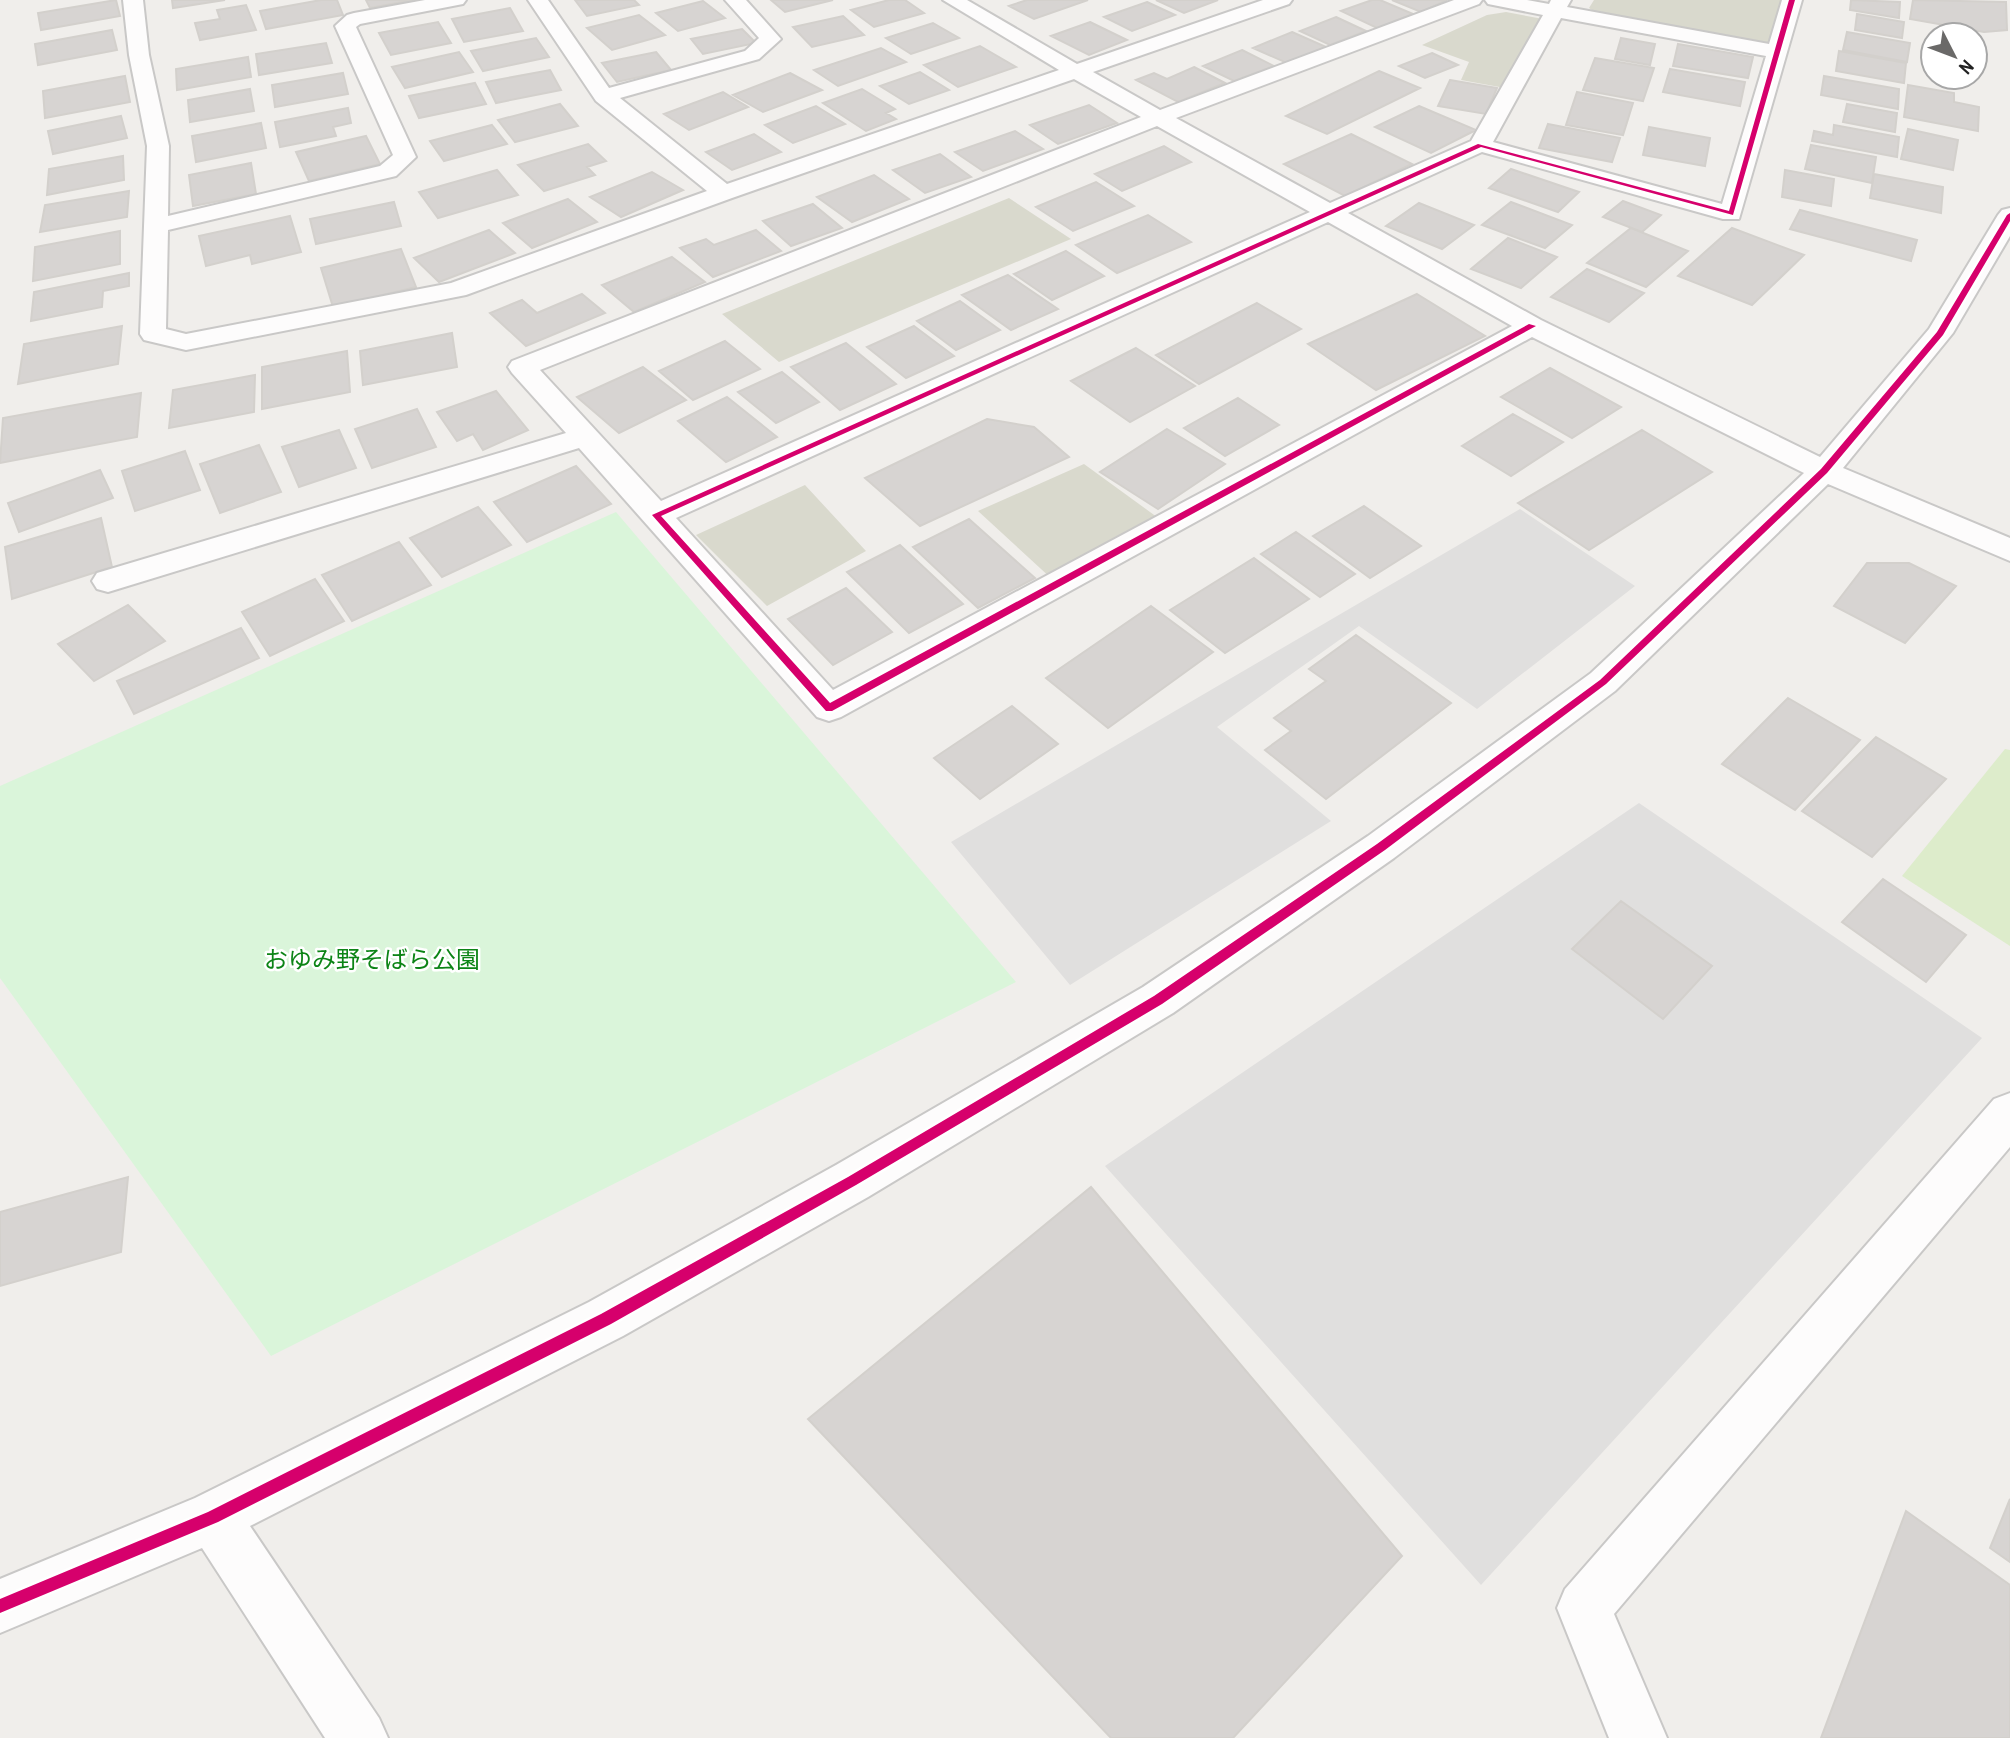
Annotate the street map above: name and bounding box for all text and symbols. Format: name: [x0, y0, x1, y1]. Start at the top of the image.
north arrow: [1919, 21, 1989, 91]
text: N: [1953, 54, 1980, 80]
park label: おゆみ野そばら公園: [264, 943, 480, 975]

